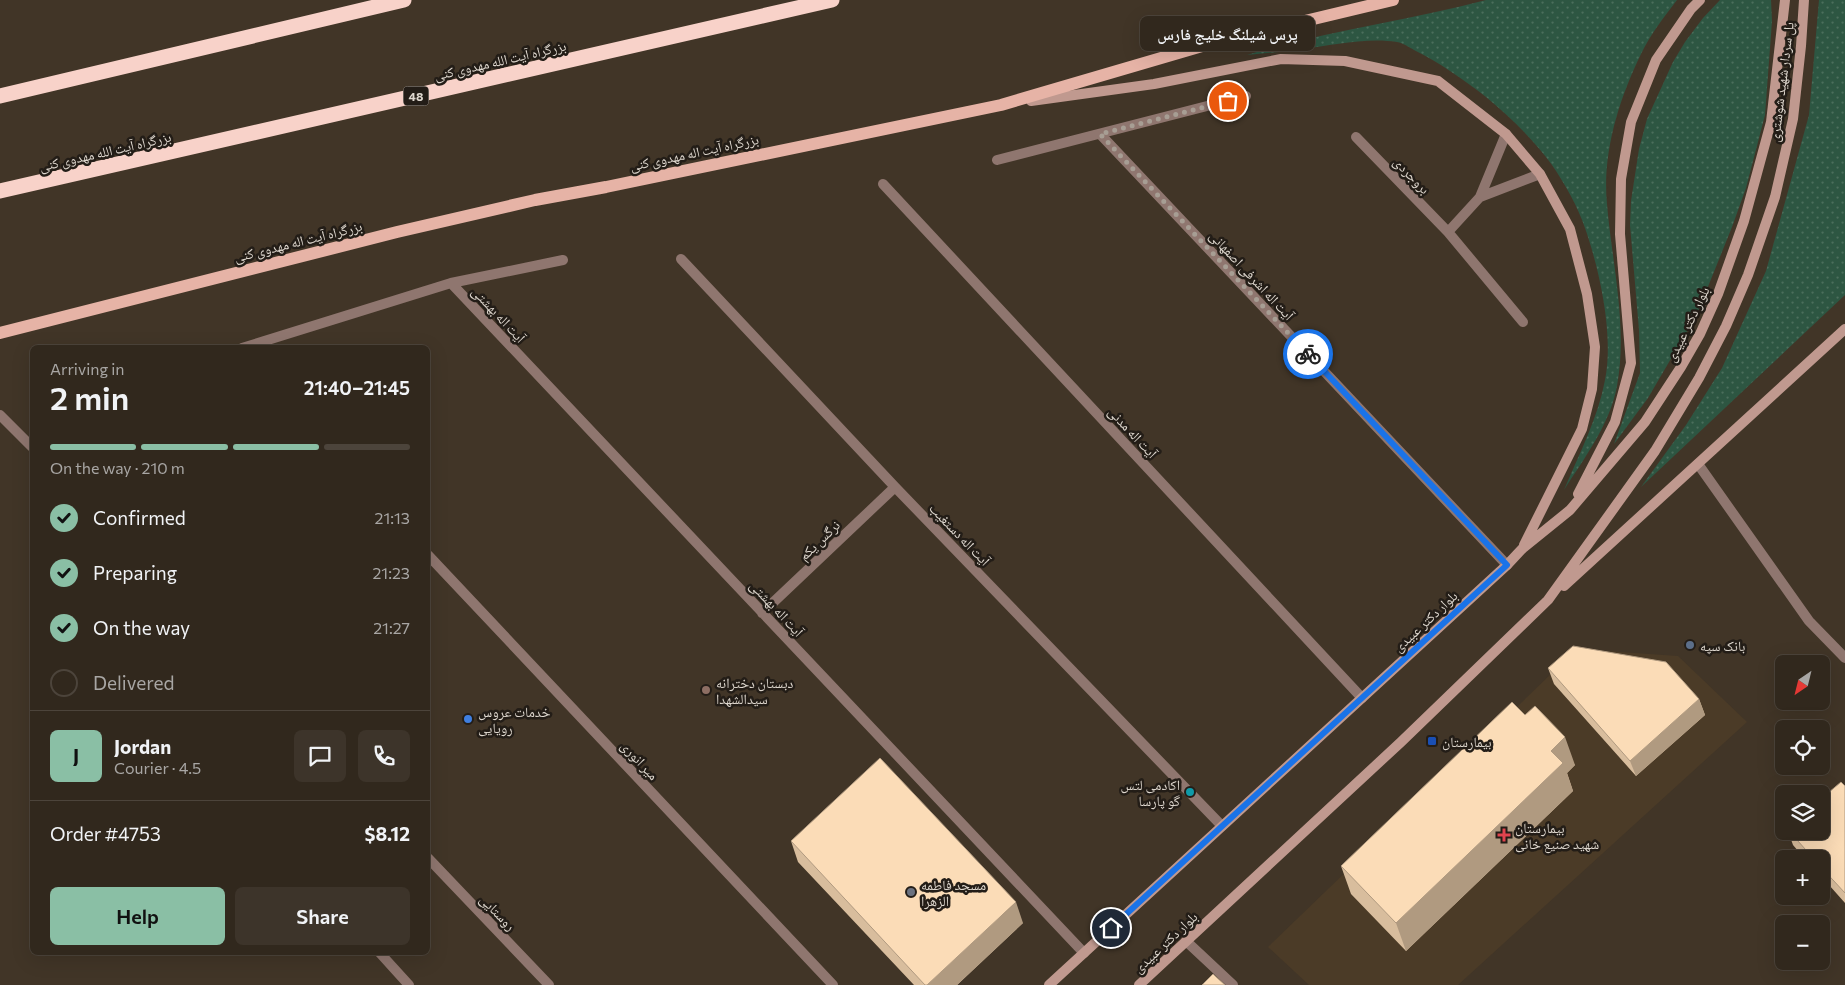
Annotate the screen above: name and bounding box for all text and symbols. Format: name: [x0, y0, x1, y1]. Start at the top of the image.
callout: پرس شیلنگ خلیج فارس: [1140, 16, 1316, 51]
street label: پل سردار شهید شوشتری: [1765, 21, 1798, 143]
text: پرس شیلنگ خلیج فارس: [1157, 24, 1298, 43]
street label: بزرگراه آیت الله مهدوی کنی: [432, 37, 568, 84]
pin: [1207, 80, 1249, 122]
road number: 48: [404, 86, 428, 105]
icon: bag: [1214, 87, 1242, 115]
street label: بزرگراه آیت الله مهدوی کنی: [37, 128, 173, 175]
street label: بزرگراه آیت اله مهدوی کنی: [628, 130, 760, 175]
street label: بروجردی: [1390, 153, 1434, 198]
street label: بزرگراه آیت اله مهدوی کنی: [232, 217, 364, 266]
street label: آیت اله اشرفی اصفهانی: [1205, 227, 1298, 324]
street label: آیت اله بهشتی: [468, 282, 530, 347]
street label: بلوار دکتر عبیدی: [1661, 283, 1714, 365]
courier: [1283, 329, 1333, 379]
icon: bike: [1294, 340, 1322, 368]
text: Arriving in: [50, 359, 124, 378]
text: 21:40–21:45: [304, 376, 410, 399]
text: 2 min: [50, 377, 129, 417]
street label: آیت اله مدنی: [1104, 403, 1161, 462]
text: On the way · 210 m: [50, 458, 185, 477]
street label: آیت اله دستغیب: [926, 499, 994, 569]
icon: check: [50, 504, 78, 532]
text: Confirmed: [93, 506, 186, 529]
text: 21:13: [375, 508, 410, 527]
street label: نرگس یکم: [795, 516, 845, 565]
icon: check: [50, 559, 78, 587]
text: Preparing: [93, 561, 177, 584]
text: 21:23: [373, 563, 410, 582]
street label: آیت اله بهشتی: [746, 576, 808, 641]
street label: بلوار دکتر عبیدی: [1389, 587, 1461, 656]
icon: check: [50, 614, 78, 642]
text: On the way: [93, 616, 190, 639]
text: 21:27: [373, 618, 410, 637]
place label: بانک سپه: [1700, 637, 1746, 655]
marker: بانک سپه: [1684, 639, 1696, 651]
north arrow: [1775, 655, 1830, 710]
map controls: [1775, 655, 1830, 970]
text: Delivered: [93, 671, 174, 694]
place label: دبستان دخترانه سیدالشهدا: [716, 674, 794, 707]
marker: دبستان دخترانه سیدالشهدا: [700, 684, 712, 696]
place label: خدمات عروس رویایی: [478, 703, 551, 737]
marker: خدمات عروس رویایی: [462, 713, 474, 725]
button: locate: [1775, 720, 1830, 775]
button: chat: [294, 730, 346, 782]
button: phone: [358, 730, 410, 782]
place label: بیمارستان: [1442, 733, 1492, 751]
text: Jordan: [114, 735, 171, 758]
marker: بیمارستان: [1426, 735, 1438, 747]
street label: میر انوری: [617, 737, 662, 784]
text: J: [73, 744, 79, 767]
text: Courier · 4.5: [114, 758, 201, 777]
place label: اکادمی لتس گو پارسا: [1121, 776, 1180, 810]
button: layers: [1775, 785, 1830, 840]
marker: اکادمی لتس گو پارسا: [1184, 786, 1196, 798]
place label: بیمارستان شهید صنیع خانی: [1515, 819, 1599, 854]
text: Order #4753: [50, 822, 161, 845]
text: $8.12: [365, 822, 410, 845]
marker: بیمارستان شهید صنیع خانی: [1497, 828, 1511, 842]
button: +: [1775, 850, 1830, 905]
place label: مسجد فاطمه الزهرا: [921, 876, 986, 910]
marker: مسجد فاطمه الزهرا: [905, 886, 917, 898]
button: Help: [50, 887, 225, 945]
button: Share: [235, 887, 410, 945]
street label: روستایی: [476, 890, 519, 934]
pin: [1090, 907, 1132, 949]
street label: بلوار دکتر عبیدی: [1129, 908, 1201, 977]
icon: home: [1097, 914, 1125, 942]
button: −: [1775, 915, 1830, 970]

